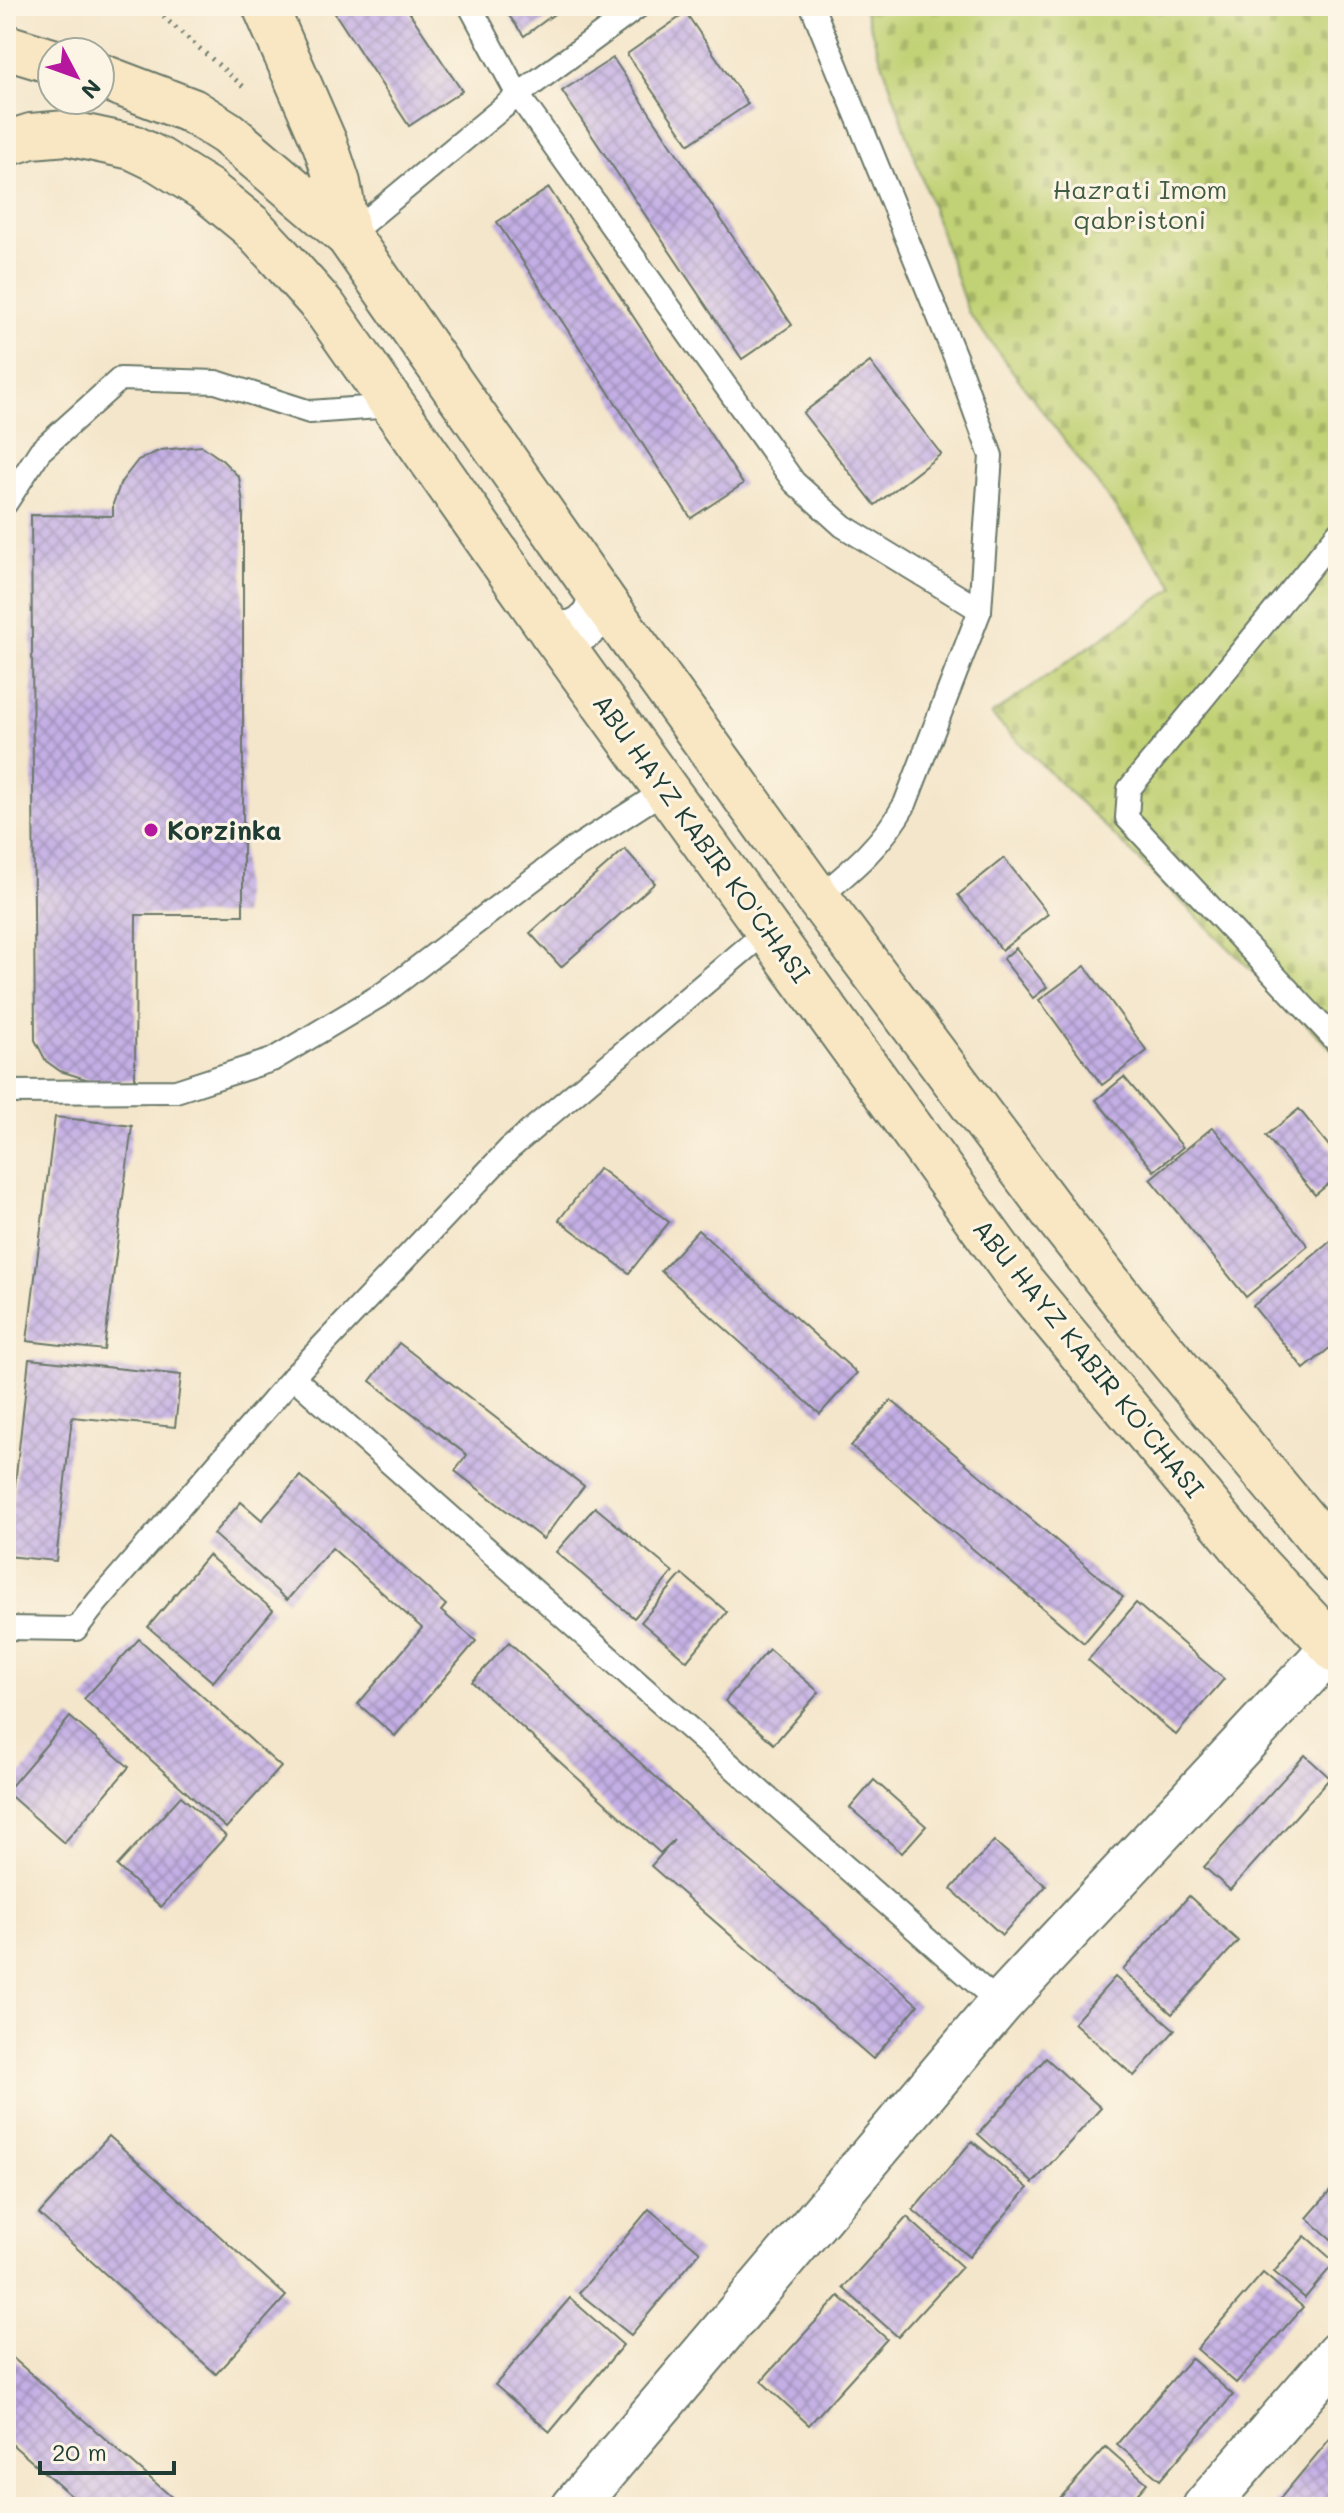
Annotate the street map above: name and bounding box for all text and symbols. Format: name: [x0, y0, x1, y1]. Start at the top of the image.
north arrow: [36, 36, 116, 116]
text: N: [75, 74, 108, 105]
park label: Hazrati Imom qabristoni: [1053, 172, 1227, 236]
street label: ABU HAYZ KABIR KO'CHASI: [586, 687, 818, 989]
place label: Korzinka: [167, 813, 282, 847]
marker: Korzinka: [142, 821, 160, 839]
street label: ABU HAYZ KABIR KO'CHASI: [966, 1212, 1212, 1504]
scale bar: [40, 2425, 174, 2475]
text: 20 m: [52, 2436, 107, 2467]

